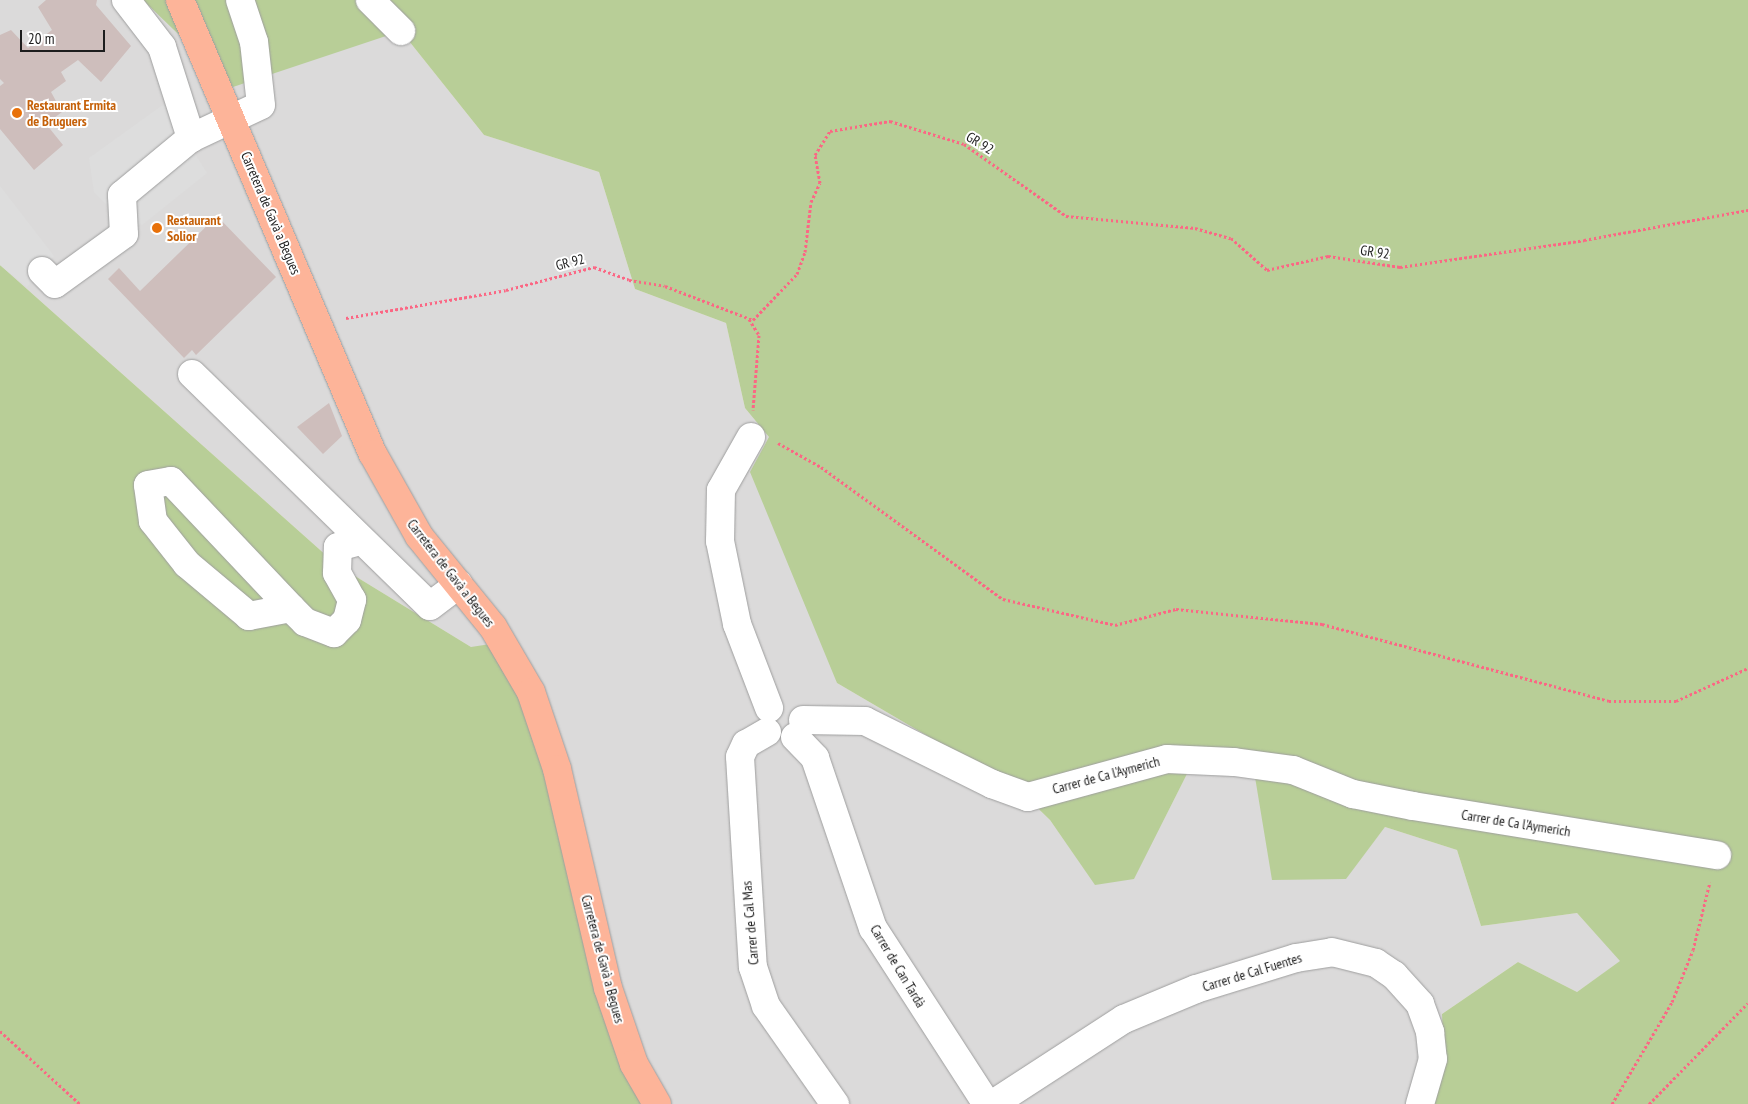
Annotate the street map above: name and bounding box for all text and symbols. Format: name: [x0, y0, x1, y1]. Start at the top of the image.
scale bar: [22, 20, 108, 52]
text: 20 m: [28, 29, 54, 48]
place label: Restaurant Ermita de Bruguers: [27, 97, 116, 130]
marker: Restaurant Ermita de Bruguers: [11, 107, 23, 119]
street label: GR 92: [963, 128, 997, 158]
street label: Carretera de Gavà a Begues: [237, 149, 305, 277]
place label: Restaurant Solior: [167, 212, 221, 244]
marker: Restaurant Solior: [151, 222, 163, 234]
street label: GR 92: [1359, 242, 1391, 262]
street label: GR 92: [554, 250, 586, 274]
street label: Carretera de Gavà a Begues: [404, 516, 498, 630]
street label: Carrer de Ca l'Aymerich: [1050, 753, 1162, 797]
street label: Carrer de Ca l'Aymerich: [1460, 806, 1572, 840]
street label: Carrer de Cal Mas: [738, 880, 762, 966]
street label: Carretera de Gavà a Begues: [578, 893, 628, 1025]
street label: Carrer de Can Tardà: [867, 921, 929, 1011]
street label: Carrer de Cal Fuentes: [1200, 949, 1304, 995]

